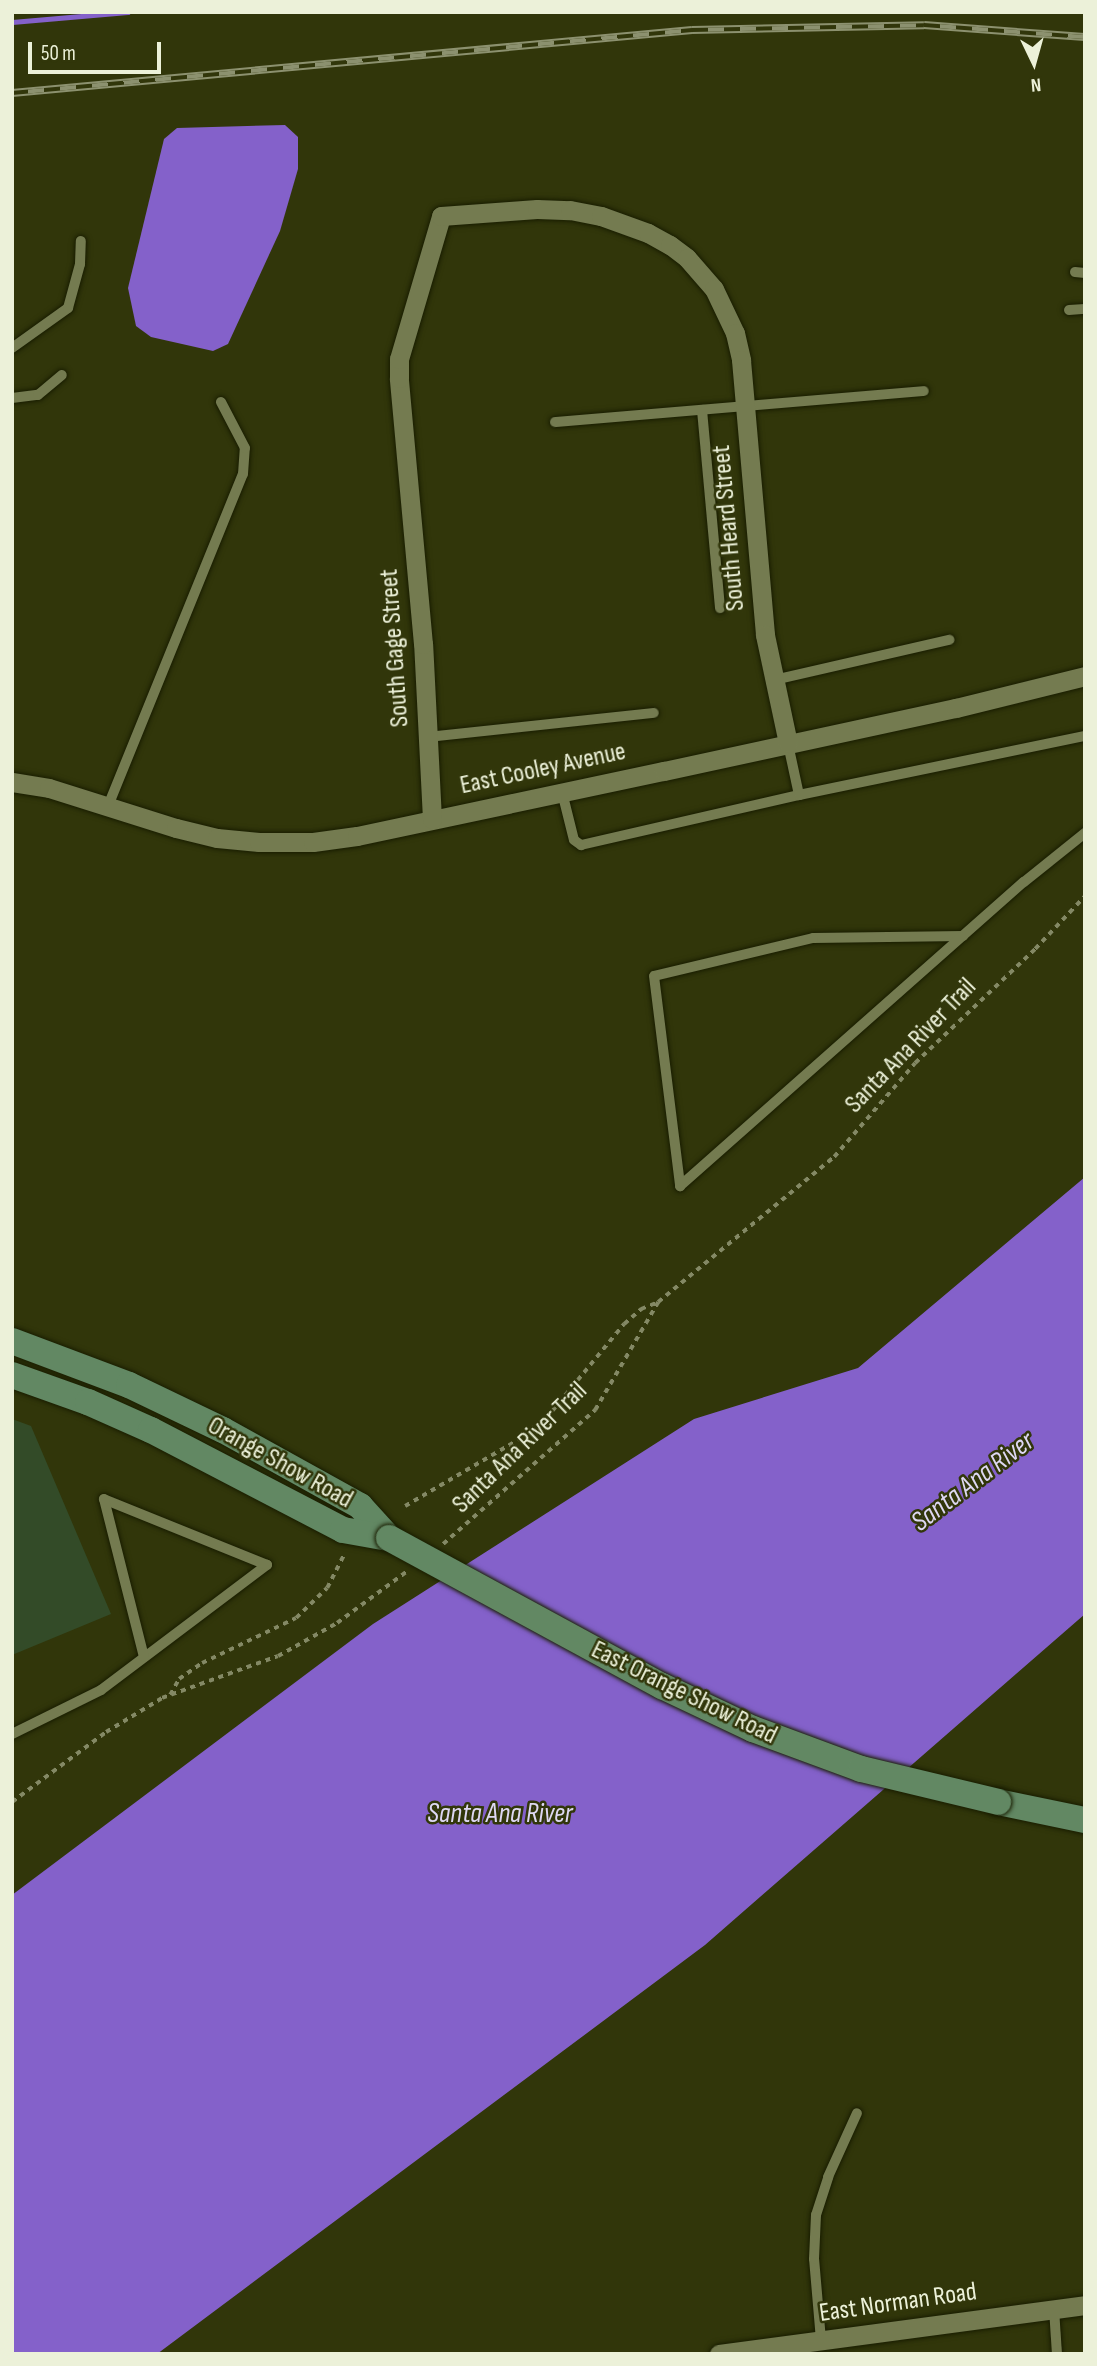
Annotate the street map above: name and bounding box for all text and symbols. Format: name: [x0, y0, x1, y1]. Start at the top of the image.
scale bar: [32, 28, 164, 72]
north arrow: [999, 28, 1069, 98]
text: 50 m: [41, 41, 76, 66]
text: N: [1030, 73, 1042, 96]
street label: South Heard Street: [706, 444, 752, 612]
street label: South Gage Street: [374, 568, 416, 728]
street label: East Cooley Avenue: [457, 736, 629, 802]
street label: Santa Ana River Trail: [839, 972, 983, 1120]
street label: Santa Ana River Trail: [446, 1376, 594, 1520]
street label: Orange Show Road: [202, 1410, 358, 1516]
water label: Santa Ana River: [905, 1425, 1041, 1539]
street label: East Orange Show Road: [586, 1635, 782, 1751]
water label: Santa Ana River: [427, 1797, 573, 1831]
street label: East Norman Road: [817, 2277, 979, 2329]

